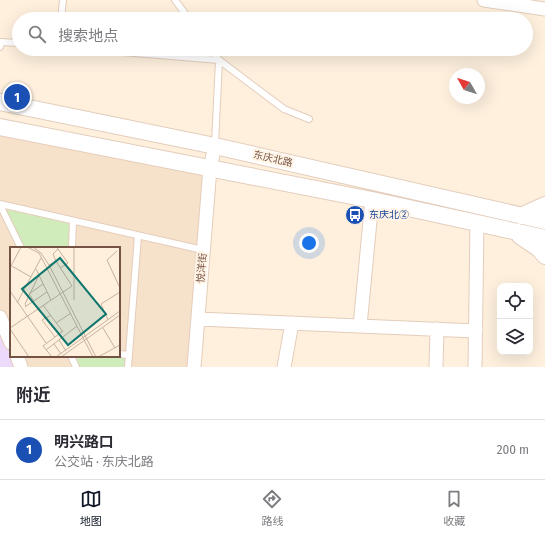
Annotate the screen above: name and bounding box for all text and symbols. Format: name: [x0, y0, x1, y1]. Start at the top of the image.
search box: [12, 12, 533, 56]
icon: search: [26, 23, 48, 45]
text: 搜索地点: [58, 27, 118, 45]
north arrow: [449, 68, 485, 104]
pin: 1: [4, 82, 30, 112]
street label: 东庆北路: [252, 149, 294, 169]
bus stop icon: 东庆北②: [344, 204, 366, 226]
place label: 东庆北②: [369, 209, 409, 221]
your location: [299, 233, 319, 253]
inset map: [10, 247, 120, 357]
street label: 悦洋街: [195, 253, 209, 283]
map controls: [497, 283, 533, 355]
button: locate: [497, 283, 533, 319]
button: layers: [497, 319, 533, 355]
text: 附近: [16, 385, 50, 406]
text: 明兴路口: [54, 433, 114, 451]
text: 1: [26, 442, 32, 457]
text: 200 m: [497, 442, 529, 457]
text: 公交站 · 东庆北路: [54, 454, 154, 469]
tab: 地图: [80, 488, 102, 528]
tab: 路线: [261, 488, 283, 528]
tab: 收藏: [443, 488, 465, 528]

